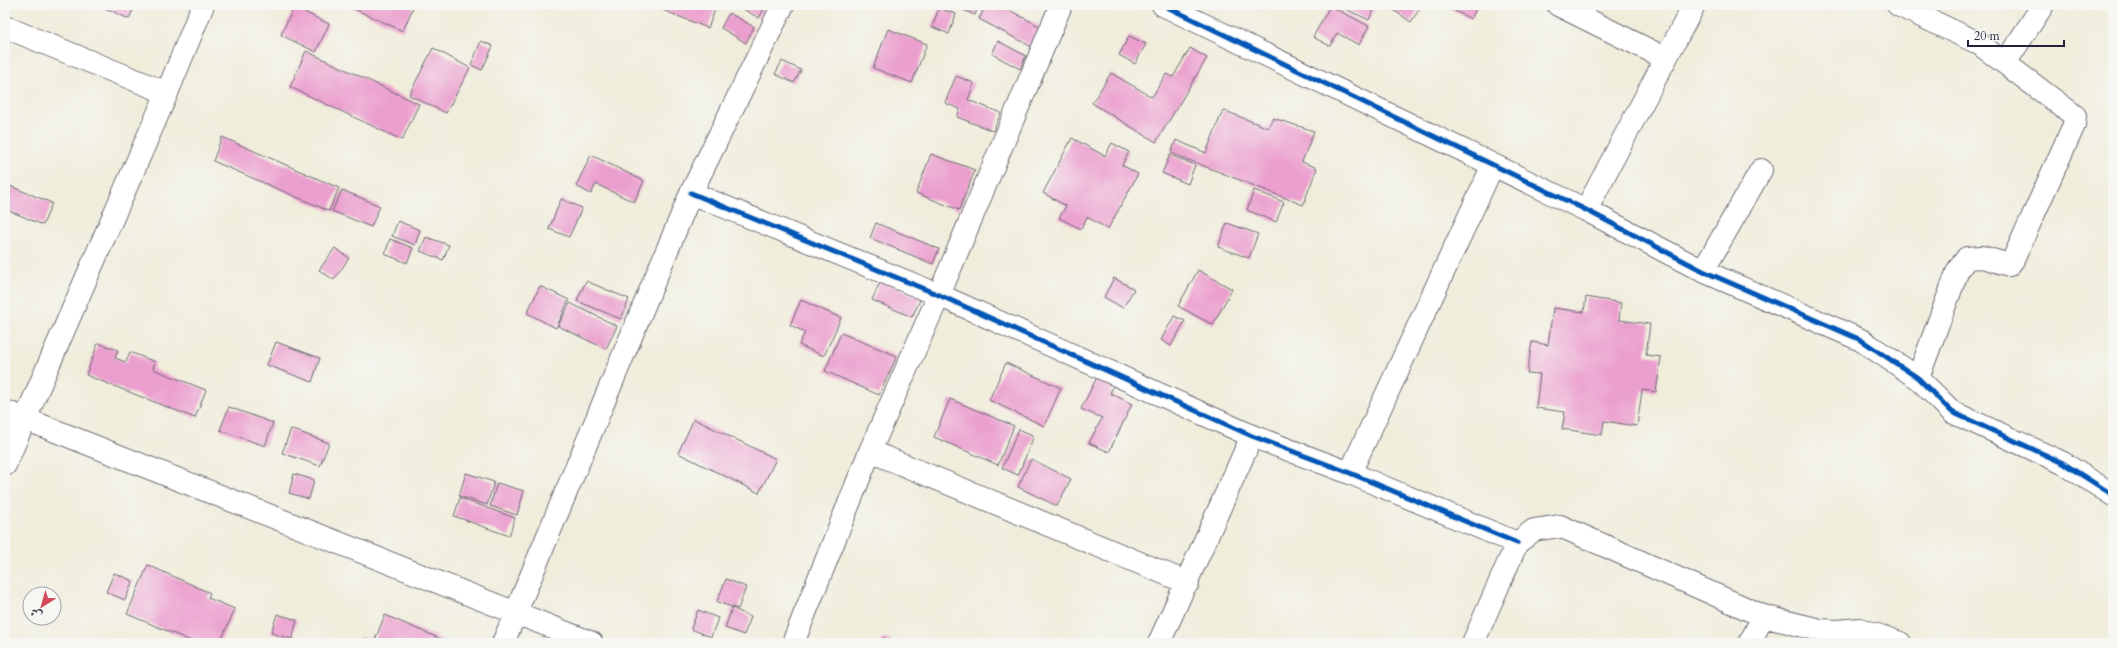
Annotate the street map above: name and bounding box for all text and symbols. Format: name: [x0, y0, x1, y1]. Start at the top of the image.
scale bar: [1968, 22, 2064, 48]
text: 20 m: [1974, 28, 2001, 44]
north arrow: [22, 586, 62, 626]
text: ش: [27, 604, 45, 623]

